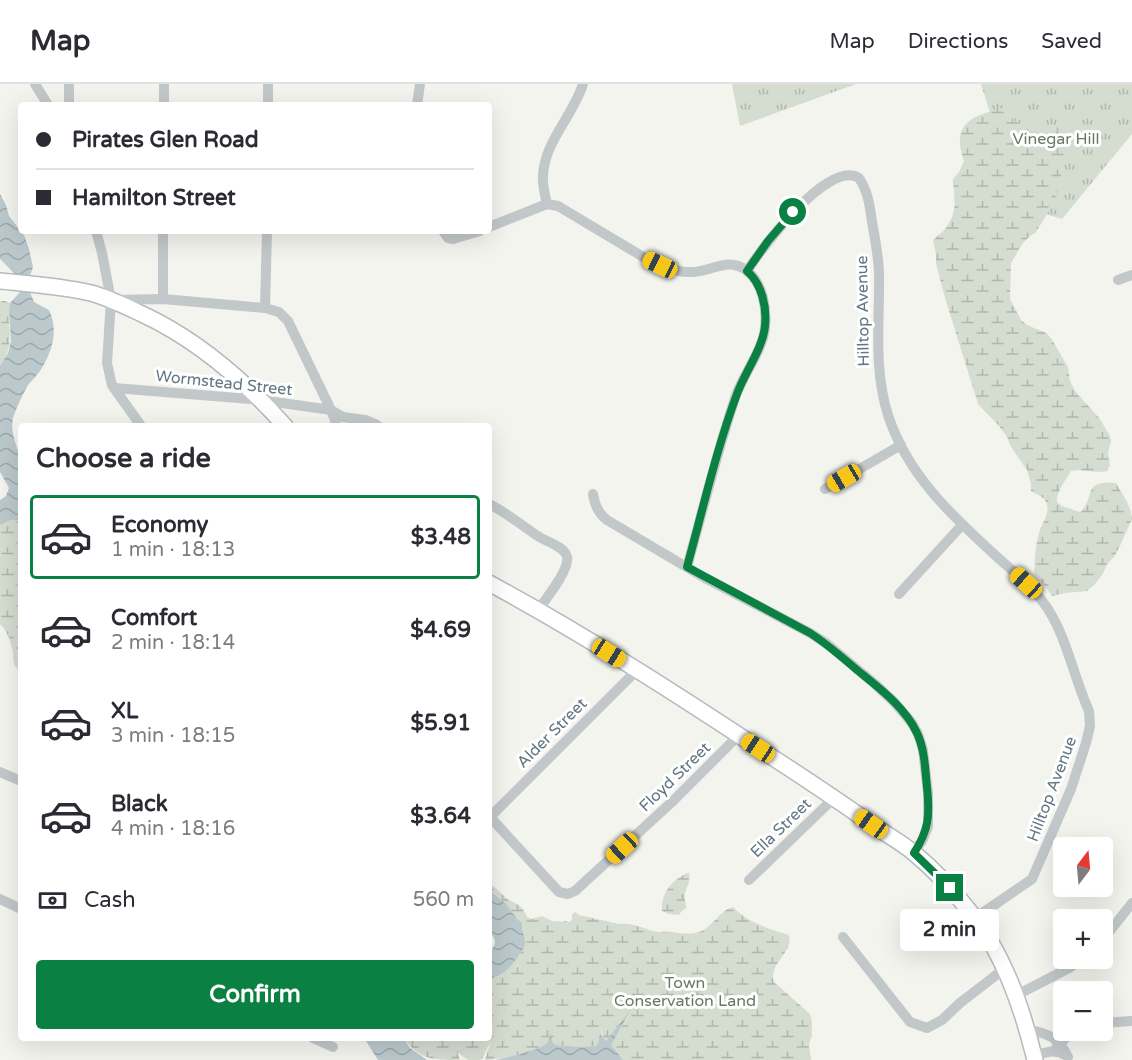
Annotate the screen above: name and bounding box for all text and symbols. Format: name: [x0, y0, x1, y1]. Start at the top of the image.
text: Map: [30, 24, 90, 58]
text: Map: [829, 29, 875, 54]
text: Directions: [908, 29, 1008, 54]
text: Saved: [1041, 29, 1102, 54]
text: Pirates Glen Road: [72, 127, 259, 153]
park label: Vinegar Hill: [1013, 129, 1099, 149]
text: Hamilton Street: [72, 185, 236, 211]
route start: [779, 198, 806, 225]
car: [640, 249, 680, 281]
street label: Hilltop Avenue: [852, 255, 874, 367]
street label: Wormstead Street: [155, 366, 293, 400]
text: Choose a ride: [36, 442, 211, 475]
car: [824, 461, 864, 495]
icon: car: [39, 510, 93, 564]
text: Economy: [111, 512, 208, 538]
text: $3.48: [411, 524, 471, 550]
text: 1 min · 18:13: [111, 538, 235, 562]
car: [1007, 564, 1045, 602]
icon: car: [39, 603, 93, 657]
text: Comfort: [111, 605, 197, 631]
text: $4.69: [410, 617, 471, 643]
text: 2 min · 18:14: [111, 631, 235, 655]
car: [589, 636, 629, 670]
street label: Alder Street: [513, 694, 591, 772]
icon: car: [39, 696, 93, 750]
text: XL: [111, 698, 138, 724]
text: $5.91: [410, 710, 471, 736]
text: 3 min · 18:15: [111, 724, 235, 748]
car: [738, 731, 778, 765]
street label: Hilltop Avenue: [1023, 734, 1081, 844]
street label: Floyd Street: [635, 738, 715, 816]
icon: car: [39, 789, 93, 843]
text: Black: [111, 791, 168, 817]
street label: Ella Street: [746, 794, 816, 862]
text: $3.64: [410, 803, 471, 829]
car: [851, 806, 891, 842]
text: 4 min · 18:16: [111, 817, 235, 841]
car: [603, 829, 641, 867]
north arrow: [1053, 837, 1113, 897]
map controls: [1053, 837, 1113, 1041]
route end: [936, 874, 963, 901]
icon: cash: [36, 884, 69, 917]
text: Cash: [84, 887, 136, 913]
text: 560 m: [413, 888, 474, 912]
callout: 2 min: [900, 909, 1000, 951]
button: +: [1053, 909, 1113, 969]
text: 2 min: [923, 918, 976, 942]
button: Confirm: [36, 960, 474, 1029]
park label: Town Conservation Land: [614, 973, 756, 1011]
button: −: [1053, 981, 1113, 1041]

